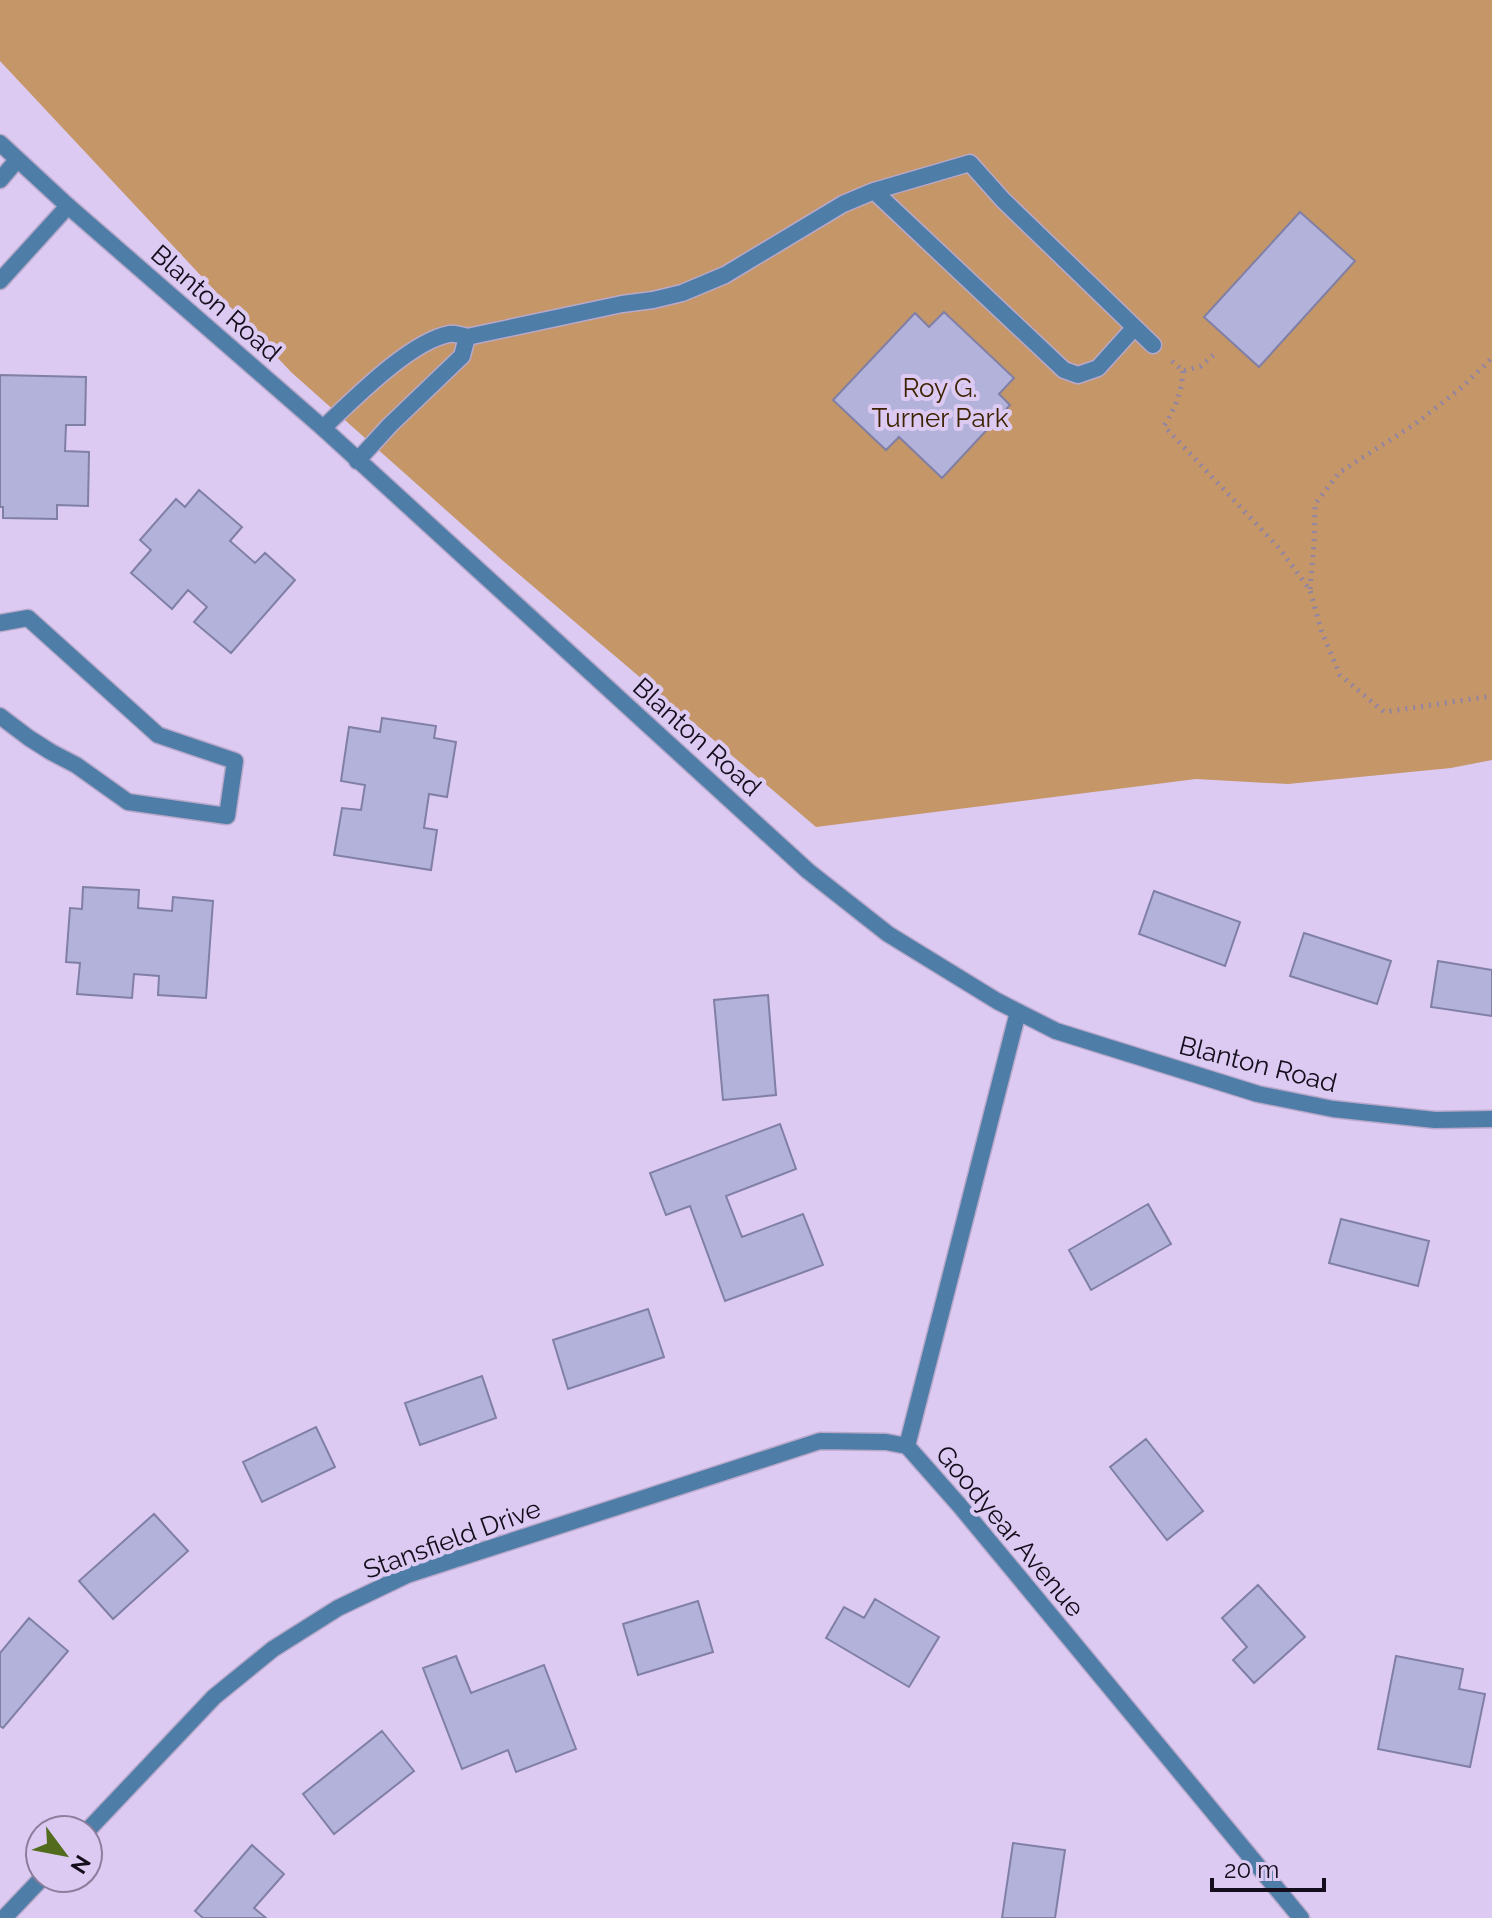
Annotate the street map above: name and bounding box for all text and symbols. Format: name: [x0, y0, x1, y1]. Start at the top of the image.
street label: Blanton Road: [145, 239, 287, 367]
park label: Roy G. Turner Park: [872, 373, 1009, 433]
street label: Blanton Road: [627, 672, 767, 802]
street label: Blanton Road: [1176, 1030, 1340, 1098]
street label: Goodyear Avenue: [930, 1439, 1090, 1623]
street label: Stansfield Drive: [359, 1493, 545, 1585]
north arrow: [24, 1814, 104, 1894]
scale bar: [1212, 1842, 1324, 1892]
text: N: [65, 1851, 96, 1879]
text: 20 m: [1224, 1855, 1279, 1884]

